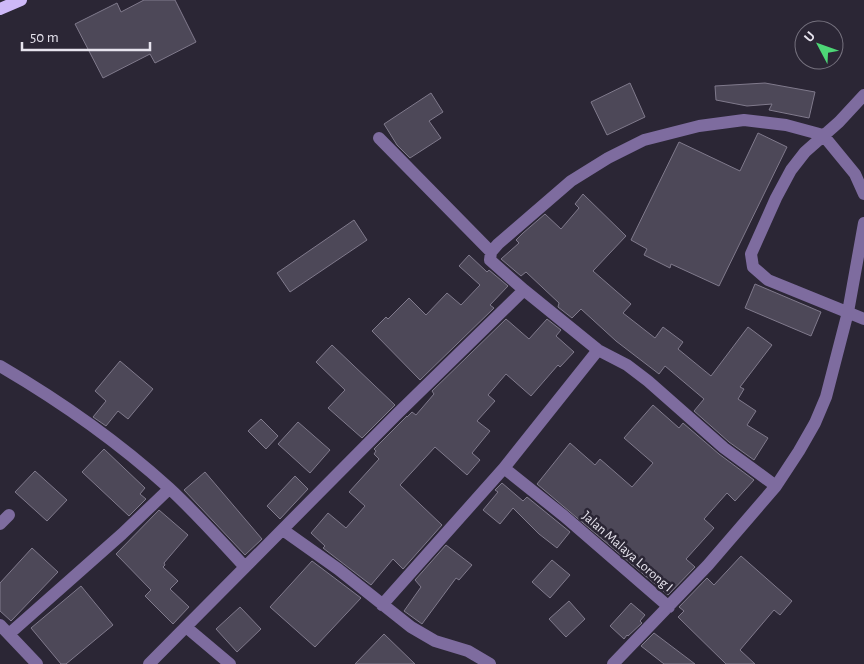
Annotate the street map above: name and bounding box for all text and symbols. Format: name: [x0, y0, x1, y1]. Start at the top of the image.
scale bar: [22, 20, 150, 52]
north arrow: [794, 20, 844, 70]
text: U: [802, 29, 818, 45]
text: 50 m: [30, 30, 59, 45]
street label: Jalan Malaya Lorong I: [579, 509, 675, 595]

